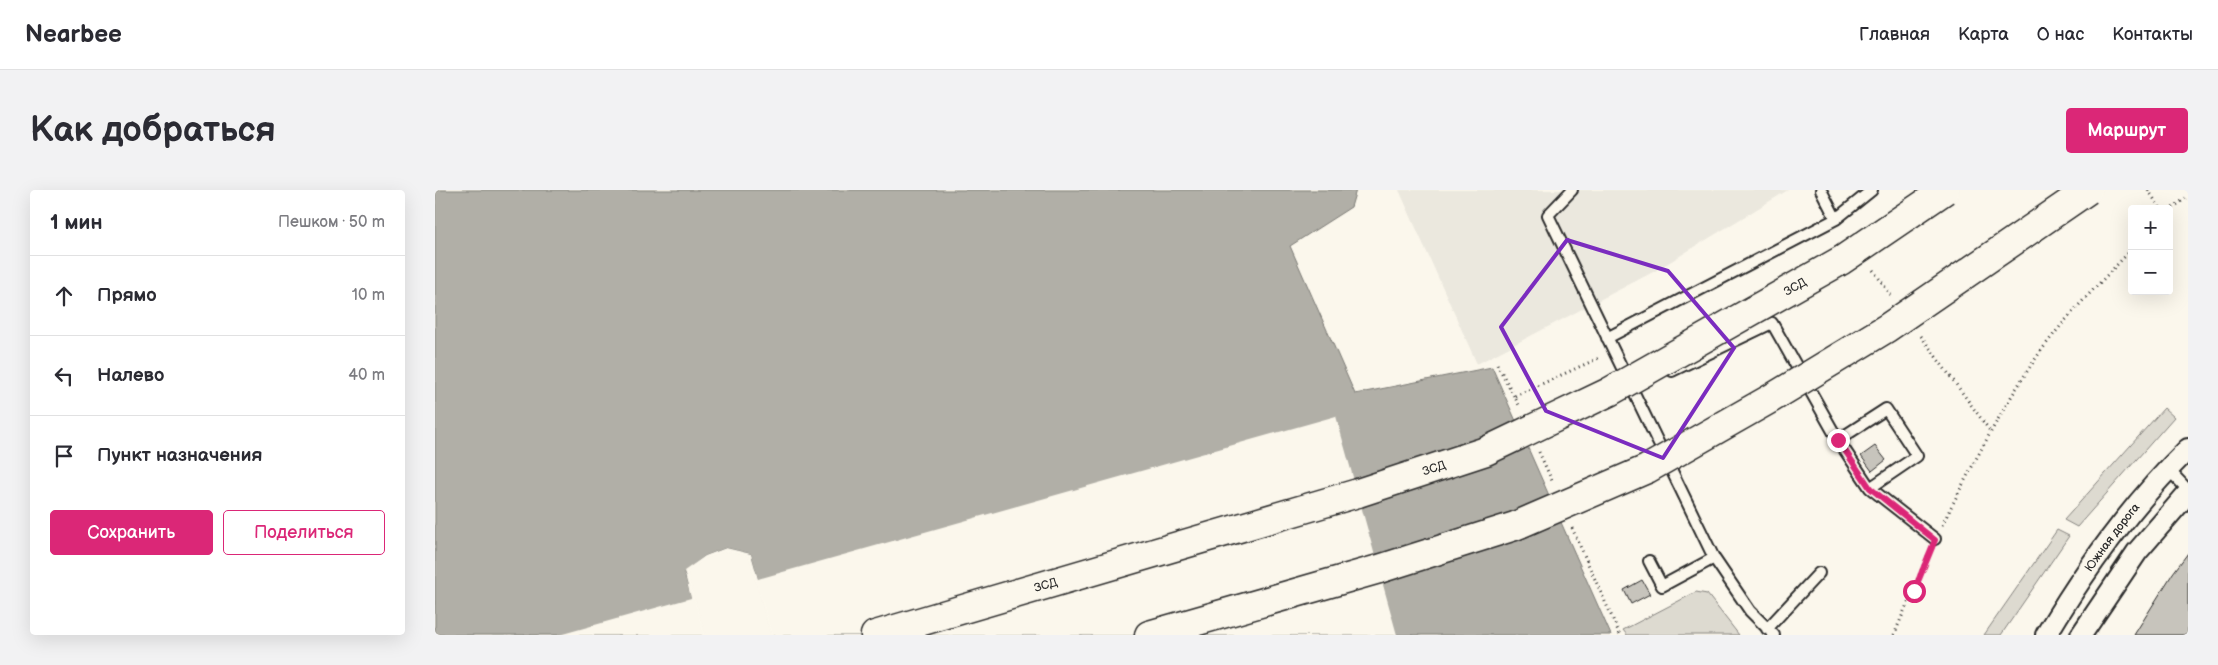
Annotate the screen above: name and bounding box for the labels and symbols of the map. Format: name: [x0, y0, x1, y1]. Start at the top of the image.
street label: ЗСД: [1781, 274, 1810, 299]
route end: [1827, 429, 1850, 452]
street label: ЗСД: [1420, 457, 1448, 479]
street label: Южная дорога: [2081, 500, 2143, 574]
street label: ЗСД: [1032, 574, 1060, 595]
route start: [1903, 580, 1926, 603]

